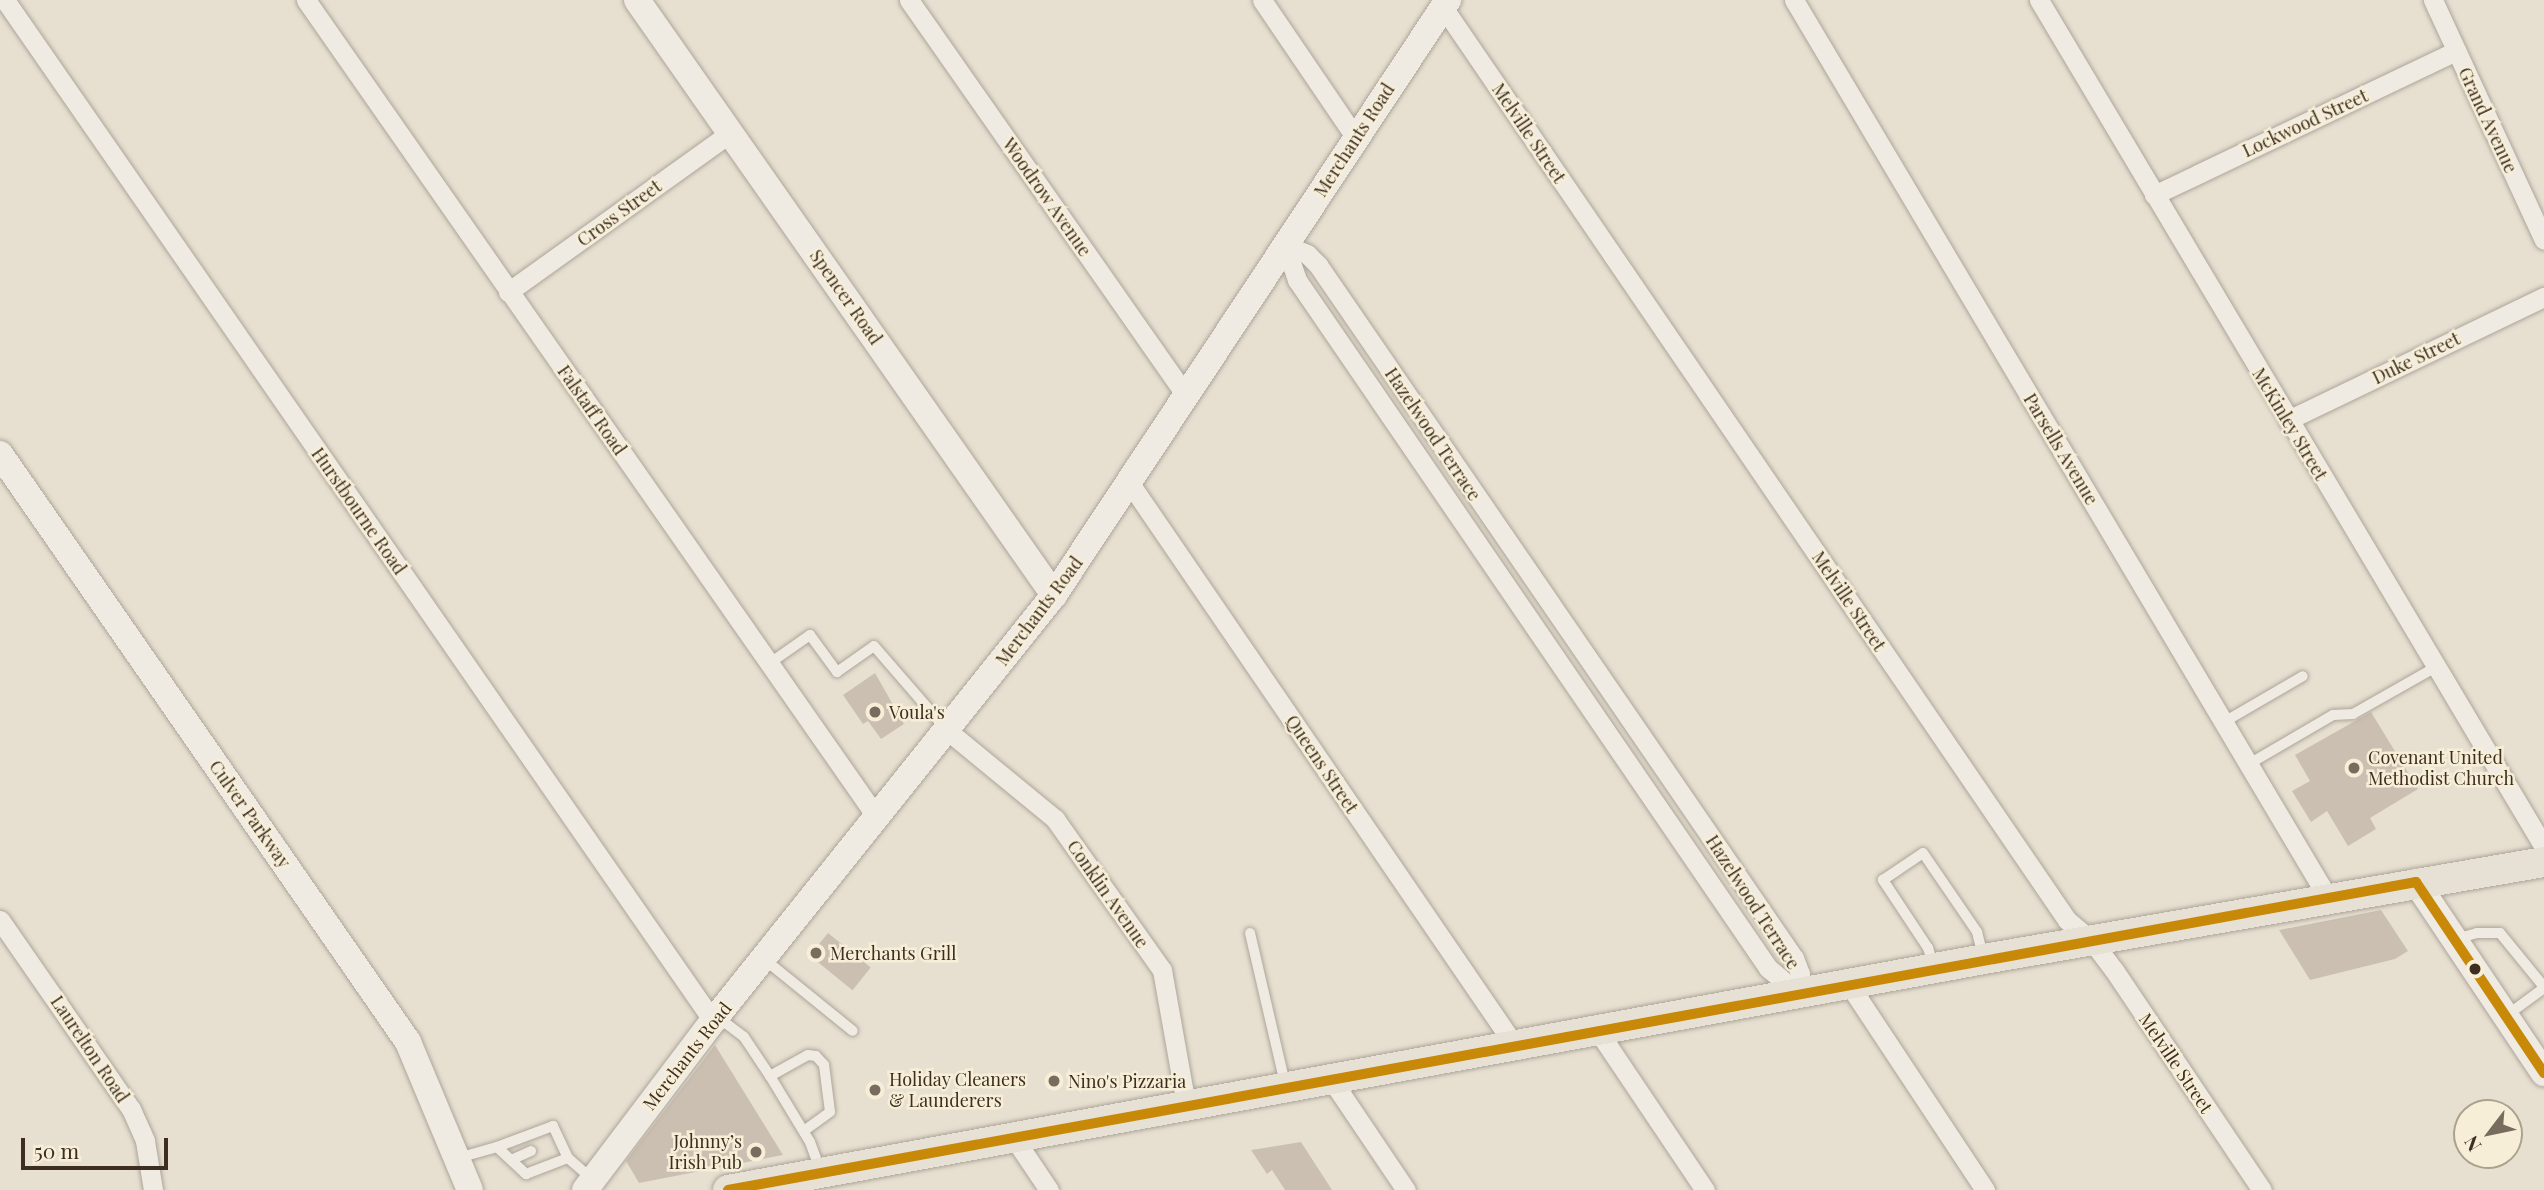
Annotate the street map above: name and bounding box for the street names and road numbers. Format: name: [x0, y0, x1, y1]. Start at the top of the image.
street label: Grand Avenue: [2454, 63, 2522, 177]
street label: Merchants Road: [1309, 79, 1399, 201]
street label: Melville Street: [1488, 79, 1570, 187]
street label: Lockwood Street: [2239, 85, 2371, 161]
street label: Woodrow Avenue: [998, 133, 1096, 261]
street label: Cross Street: [573, 175, 665, 251]
street label: Spencer Road: [805, 245, 887, 349]
street label: Duke Street: [2369, 328, 2463, 388]
street label: Falstaff Road: [553, 361, 631, 459]
street label: Hazelwood Terrace: [1380, 363, 1486, 505]
street label: McKinley Street: [2248, 364, 2332, 484]
street label: Parsells Avenue: [2019, 389, 2103, 509]
street label: Hurstbourne Road: [307, 443, 411, 579]
street label: Melville Street: [1808, 547, 1890, 655]
street label: Merchants Road: [991, 552, 1087, 670]
street label: Queens Street: [1281, 711, 1363, 817]
street label: Culver Parkway: [205, 756, 295, 872]
street label: Hazelwood Terrace: [1701, 831, 1805, 973]
street label: Conklin Avenue: [1063, 836, 1153, 952]
street label: Laurelton Road: [46, 991, 134, 1107]
street label: Merchants Road: [638, 998, 736, 1114]
street label: Melville Street: [2135, 1009, 2217, 1117]

